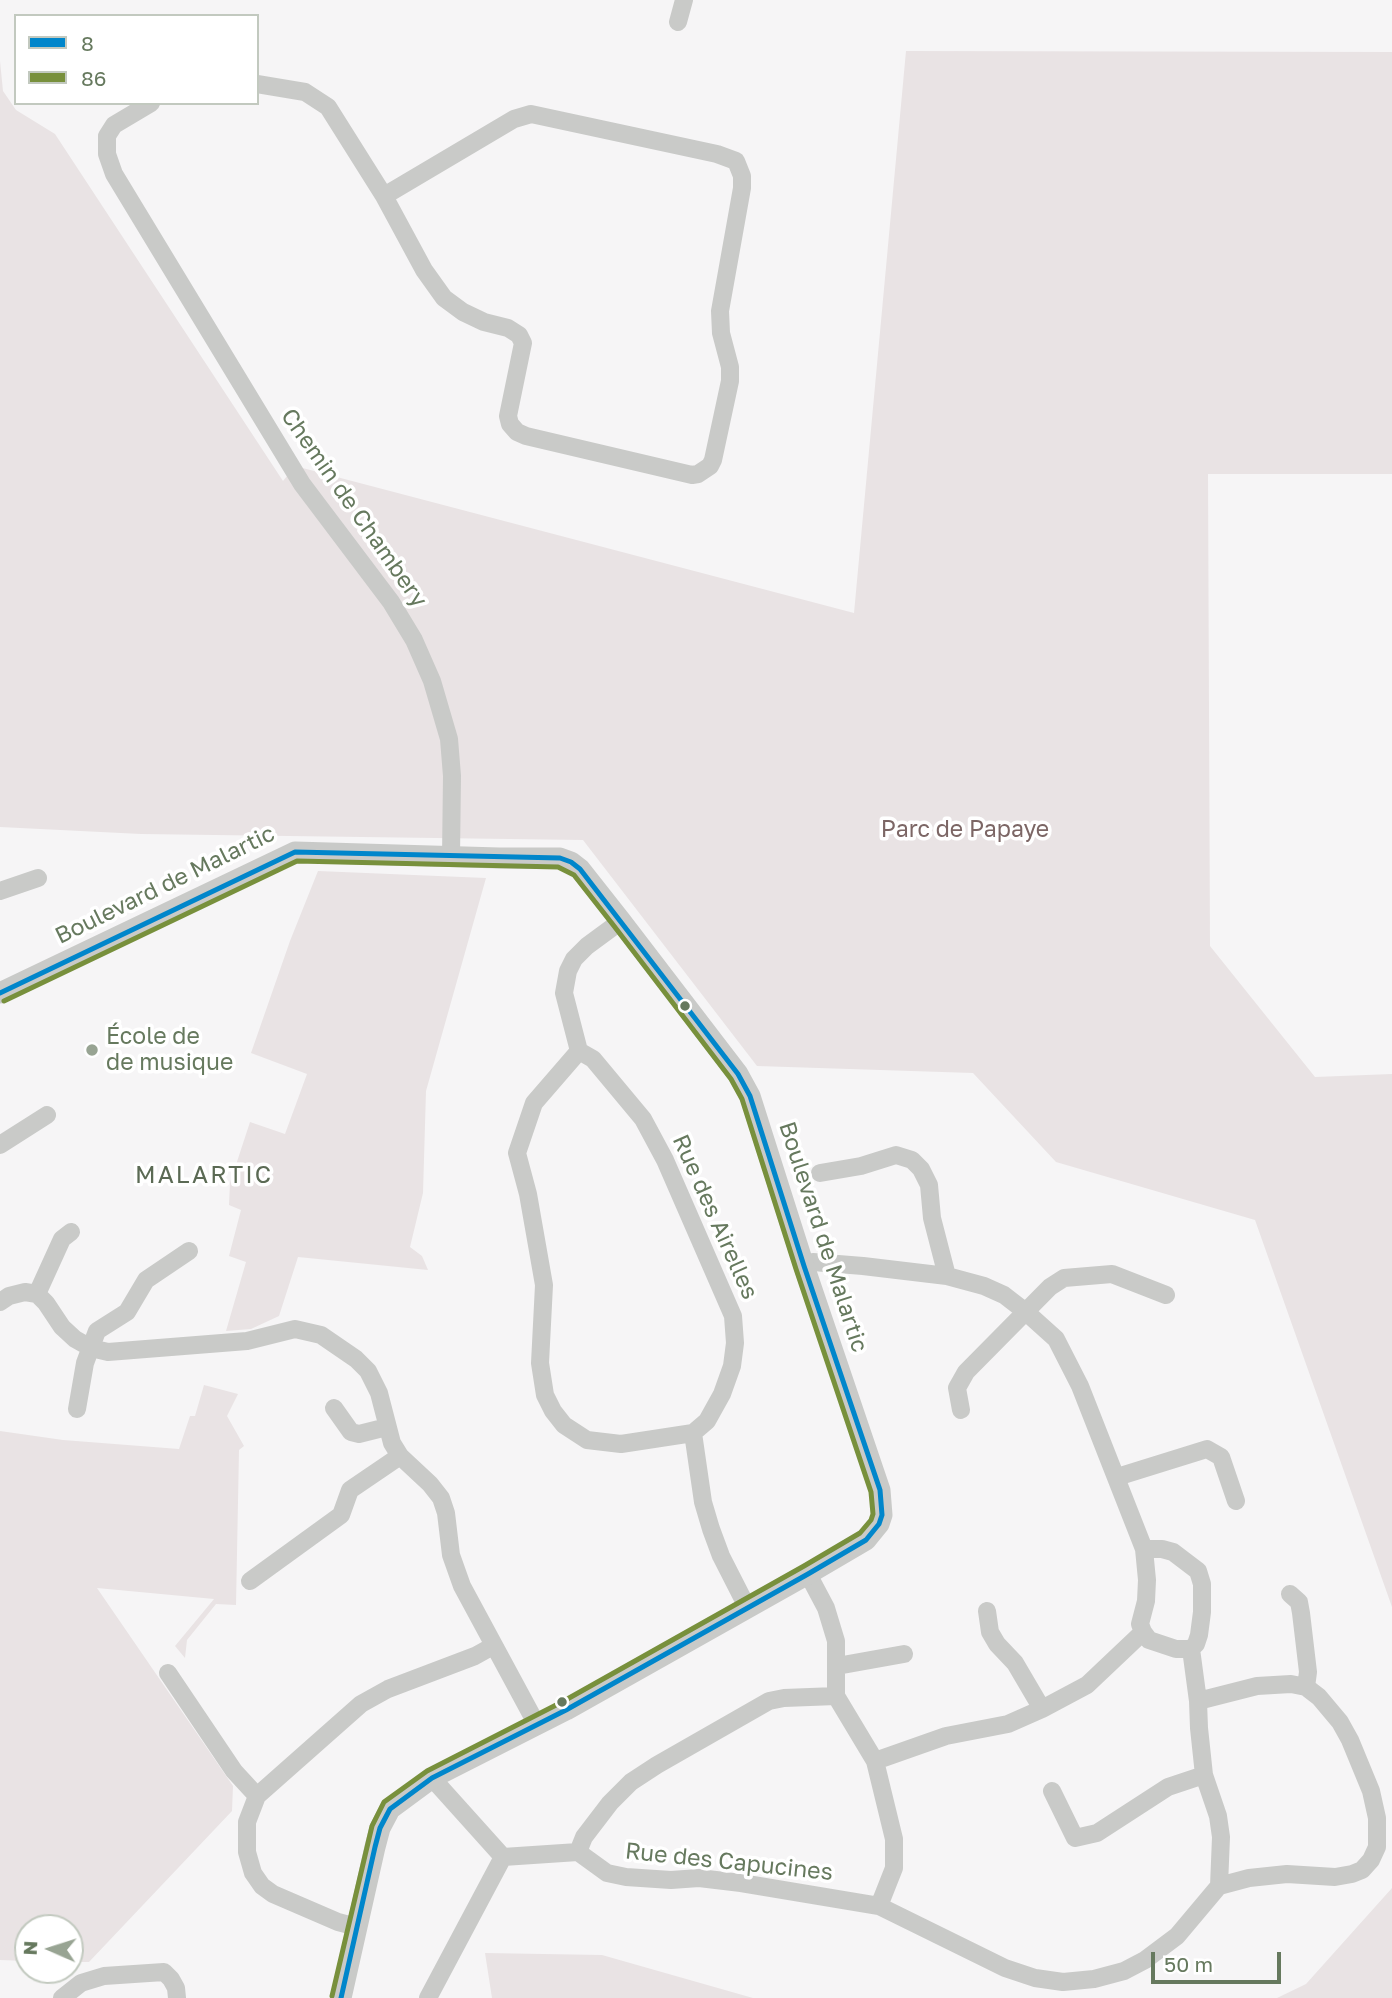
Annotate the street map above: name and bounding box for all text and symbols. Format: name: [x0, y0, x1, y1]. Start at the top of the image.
legend: [14, 14, 259, 105]
text: 8: [81, 30, 94, 56]
text: 86: [81, 65, 107, 91]
street label: Chemin de Chambery: [275, 403, 433, 613]
park label: Parc de Papaye: [881, 816, 1049, 844]
street label: Boulevard de Malartic: [51, 820, 279, 950]
unlabelled marker: [678, 999, 692, 1013]
place label: École de de musique: [106, 1023, 233, 1077]
marker: École de de musique: [84, 1042, 100, 1058]
street label: Boulevard de Malartic: [773, 1118, 873, 1356]
street label: Rue des Airelles: [666, 1130, 764, 1304]
district label: MALARTIC: [136, 1161, 272, 1189]
unlabelled marker: [555, 1695, 569, 1709]
street label: Rue des Capucines: [624, 1837, 834, 1887]
north arrow: [14, 1914, 84, 1984]
scale bar: [1154, 1938, 1284, 1982]
text: N: [18, 1940, 41, 1956]
text: 50 m: [1164, 1951, 1213, 1977]

